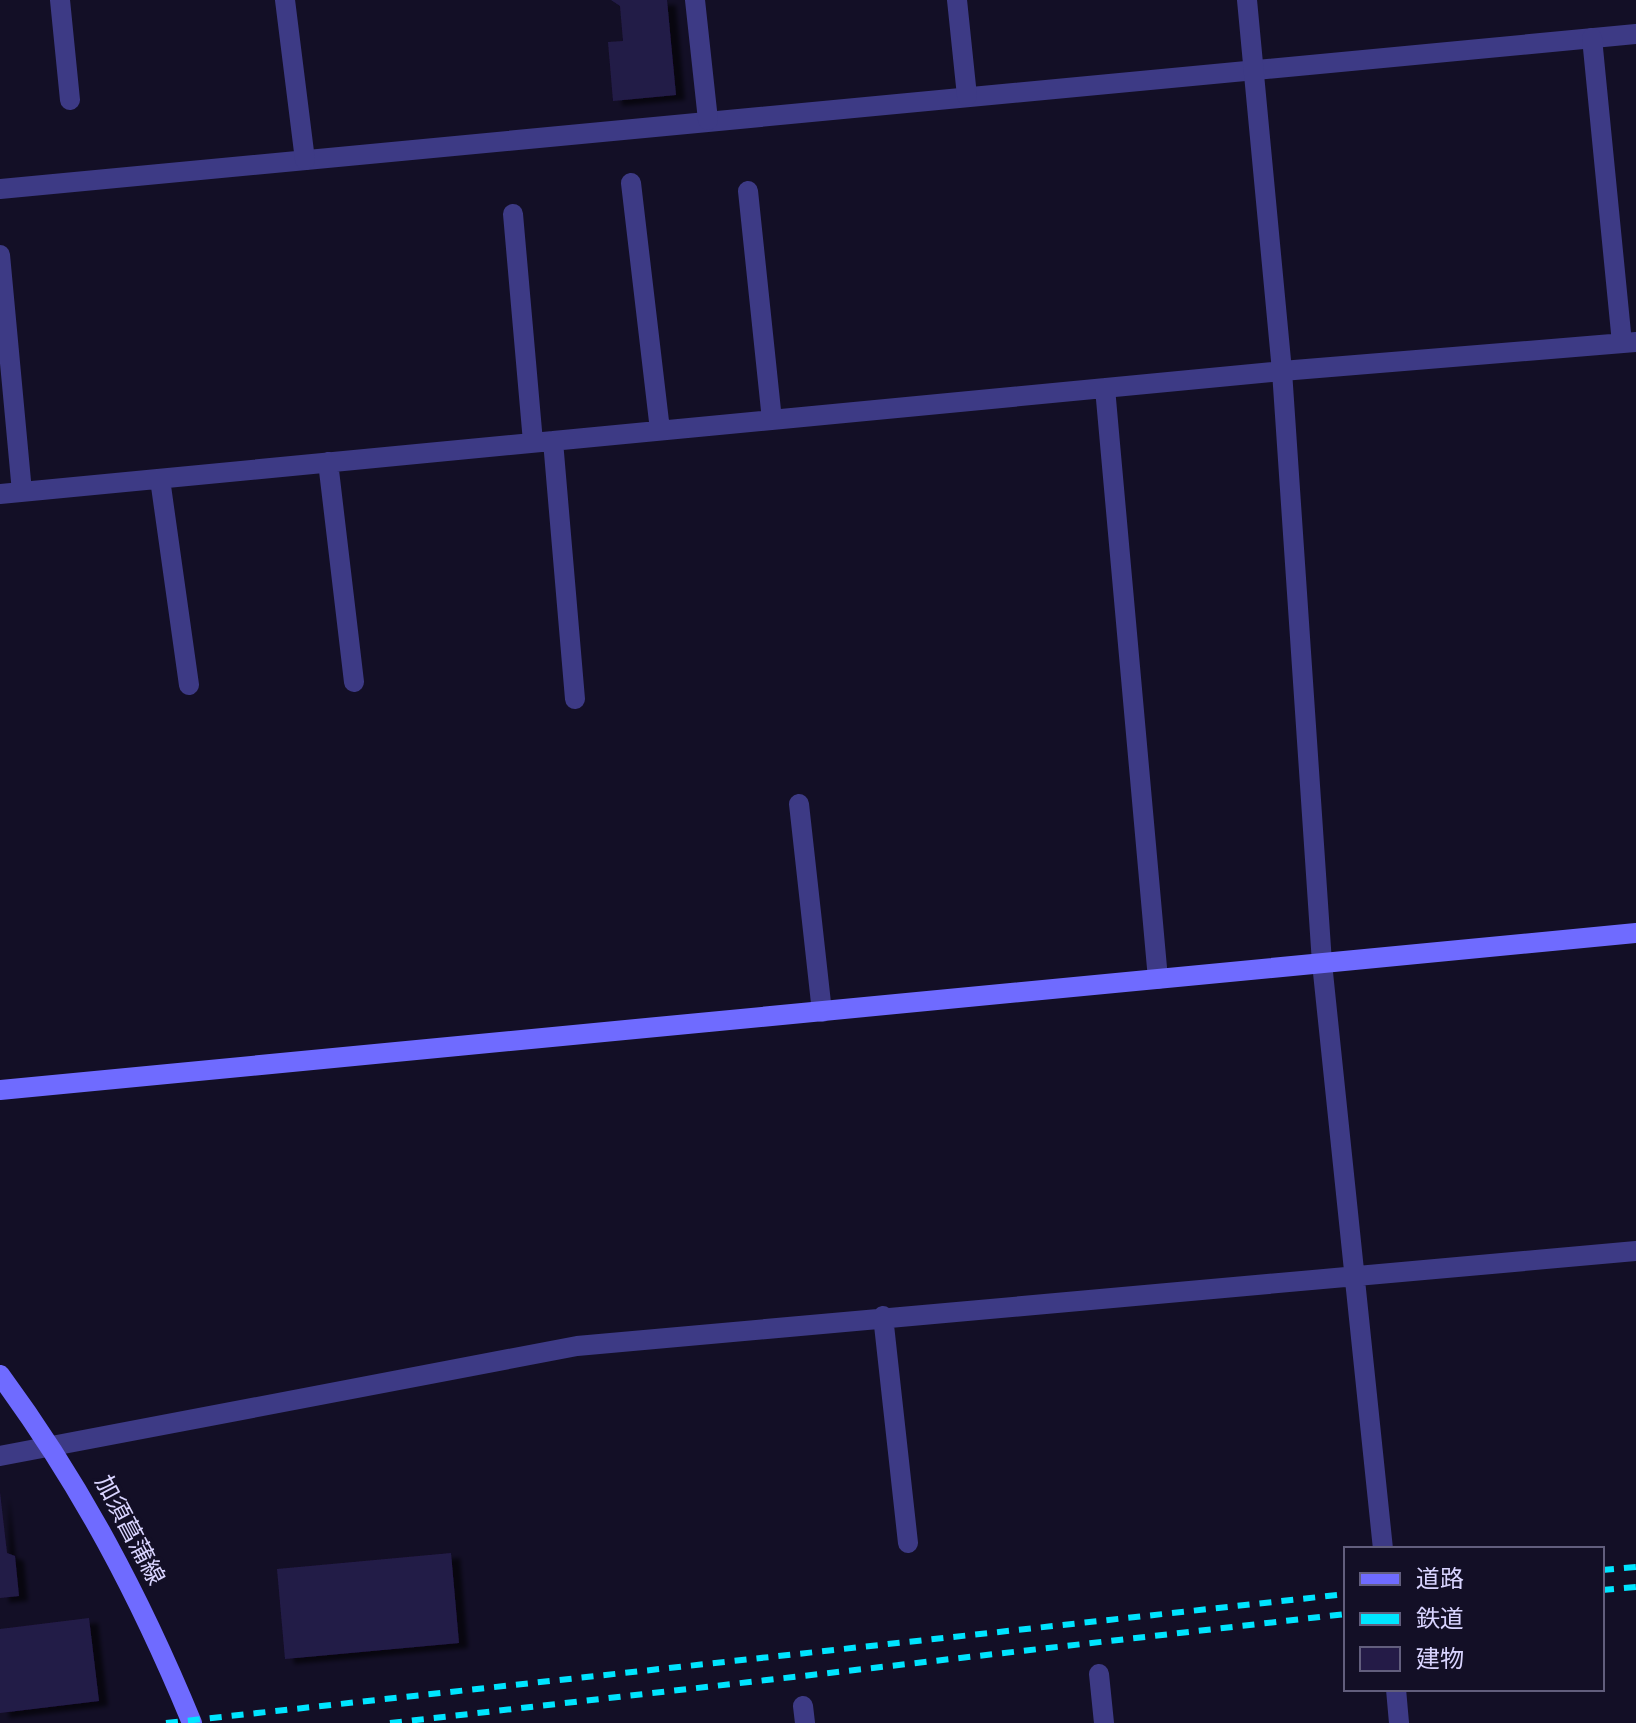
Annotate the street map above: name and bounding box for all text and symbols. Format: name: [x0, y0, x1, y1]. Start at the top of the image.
street label: 加須菖蒲線: [90, 1470, 171, 1589]
legend: [1344, 1547, 1604, 1691]
text: 道路: [1416, 1565, 1464, 1592]
text: 鉄道: [1416, 1605, 1464, 1632]
text: 建物: [1416, 1645, 1464, 1672]

